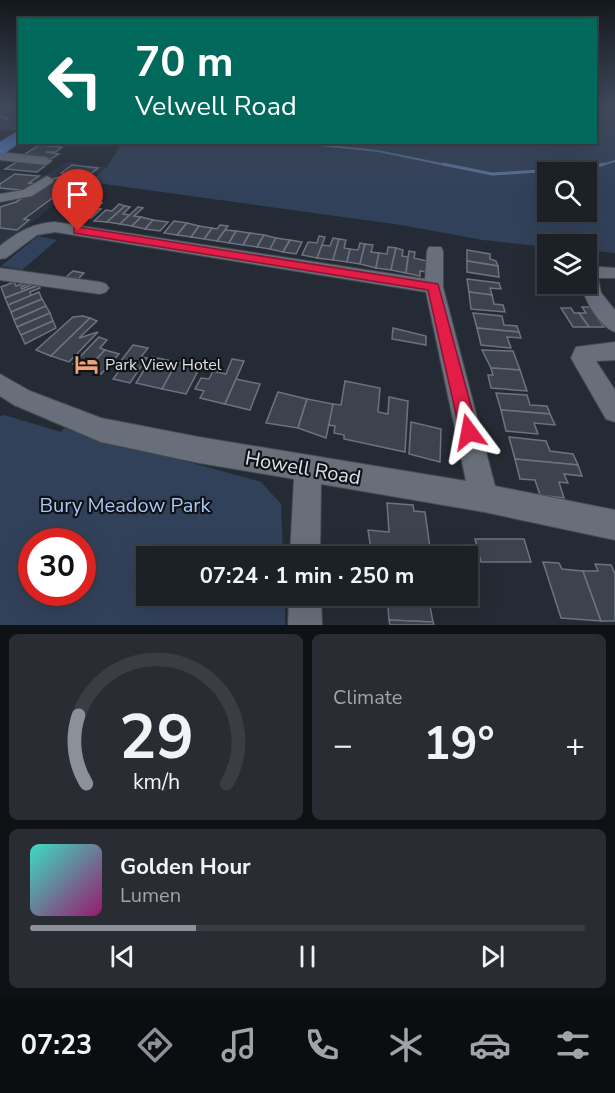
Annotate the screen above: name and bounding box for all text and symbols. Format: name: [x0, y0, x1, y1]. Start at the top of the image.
text: 70 m: [135, 34, 234, 91]
icon: left: [36, 42, 114, 120]
text: Velwell Road: [135, 88, 297, 125]
map controls: [537, 162, 597, 294]
button: search: [537, 162, 597, 222]
pin: [52, 169, 103, 231]
icon: arrive: [61, 178, 94, 211]
button: layers: [537, 234, 597, 294]
hotel icon: Park View Hotel: [74, 352, 100, 378]
place label: Park View Hotel: [105, 354, 222, 376]
position arrow: [437, 400, 501, 464]
street label: Howell Road: [243, 445, 363, 491]
park label: Bury Meadow Park: [40, 492, 211, 519]
speed limit sign: 30: [18, 528, 96, 606]
text: 07:24 · 1 min · 250 m: [200, 561, 414, 591]
text: Climate: [333, 684, 402, 711]
text: 29: [119, 695, 193, 780]
text: 19°: [423, 714, 495, 775]
text: −: [333, 723, 353, 768]
text: +: [565, 723, 585, 768]
text: km/h: [132, 767, 180, 797]
text: Golden Hour: [120, 852, 251, 882]
text: Lumen: [120, 882, 181, 909]
icon: previous: [106, 940, 139, 973]
icon: pause: [291, 940, 324, 973]
icon: next: [476, 940, 509, 973]
icon: directions: [134, 1024, 176, 1066]
icon: music: [218, 1024, 260, 1066]
icon: phone: [301, 1024, 343, 1066]
icon: climate: [385, 1024, 427, 1066]
icon: car: [469, 1024, 511, 1066]
icon: filters: [552, 1024, 594, 1066]
text: 07:23: [21, 1027, 92, 1064]

